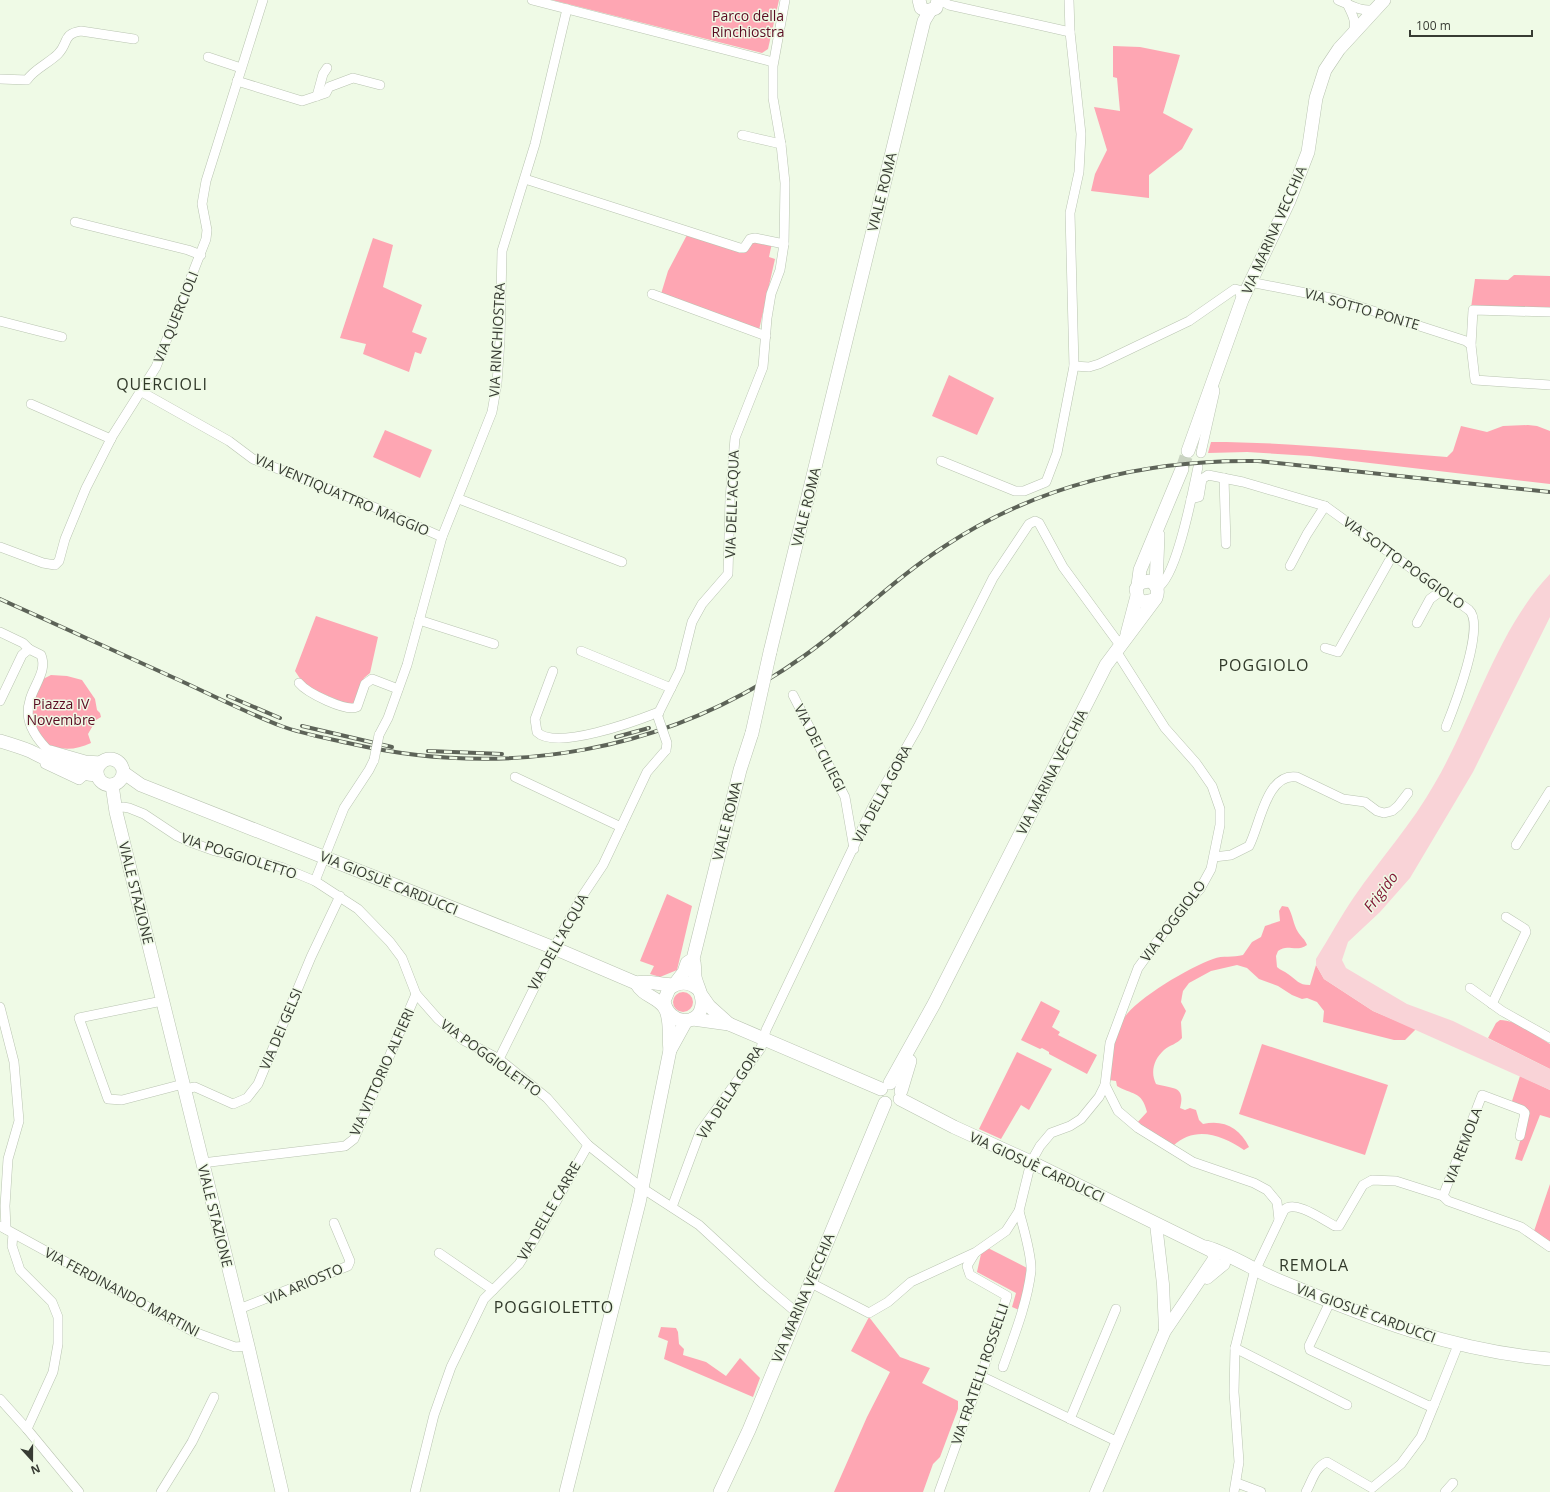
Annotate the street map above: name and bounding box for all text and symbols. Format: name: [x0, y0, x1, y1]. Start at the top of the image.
park label: Parco della Rinchiostra: [711, 6, 785, 41]
scale bar: [1410, 12, 1532, 38]
text: 100 m: [1416, 17, 1451, 34]
street label: VIALE ROMA: [863, 150, 901, 233]
street label: VIA MARINA VECCHIA: [1237, 162, 1310, 297]
street label: VIA QUERCIOLI: [149, 268, 203, 365]
street label: VIA RINCHIOSTRA: [484, 282, 509, 398]
street label: VIA SOTTO PONTE: [1303, 283, 1422, 334]
district label: QUERCIOLI: [116, 373, 208, 395]
street label: VIA VENTIQUATTRO MAGGIO: [252, 449, 433, 540]
street label: VIA DELL'ACQUA: [720, 450, 743, 558]
street label: VIALE ROMA: [787, 465, 825, 548]
street label: VIA SOTTO POGGIOLO: [1340, 512, 1469, 613]
district label: POGGIOLO: [1218, 654, 1310, 676]
park label: Piazza IV Novembre: [27, 694, 96, 729]
street label: VIA DEI CILIEGI: [790, 701, 851, 795]
street label: VIA MARINA VECCHIA: [1012, 706, 1092, 838]
street label: VIA DELLA GORA: [848, 741, 915, 846]
street label: VIALE ROMA: [708, 779, 746, 862]
street label: VIA POGGIOLETTO: [179, 828, 300, 883]
street label: VIALE STAZIONE: [115, 840, 158, 946]
street label: VIA GIOSUÈ CARDUCCI: [317, 846, 461, 919]
water label: Frigido: [1358, 867, 1402, 915]
street label: VIA POGGIOLO: [1136, 876, 1210, 965]
street label: VIA DELL'ACQUA: [523, 890, 592, 994]
street label: VIA DEI GELSI: [255, 985, 306, 1073]
street label: VIA VITTORIO ALFIERI: [345, 1005, 418, 1139]
street label: VIA POGGIOLETTO: [437, 1014, 546, 1101]
street label: VIA DELLA GORA: [692, 1041, 767, 1142]
street label: VIA REMOLA: [1439, 1105, 1486, 1187]
street label: VIA GIOSUÈ CARDUCCI: [966, 1127, 1108, 1206]
street label: VIA DELLE CARRE: [512, 1158, 585, 1264]
street label: VIALE STAZIONE: [194, 1163, 237, 1269]
street label: VIA MARINA VECCHIA: [767, 1230, 838, 1365]
street label: VIA FERDINANDO MARTINI: [41, 1243, 203, 1341]
district label: REMOLA: [1279, 1254, 1349, 1276]
street label: VIA ARIOSTO: [262, 1258, 346, 1309]
street label: VIA GIOSUÈ CARDUCCI: [1294, 1278, 1439, 1347]
district label: POGGIOLETTO: [494, 1296, 614, 1318]
street label: VIA FRATELLI ROSSELLI: [946, 1301, 1013, 1447]
north arrow: [12, 1440, 52, 1480]
text: N: [29, 1461, 43, 1478]

